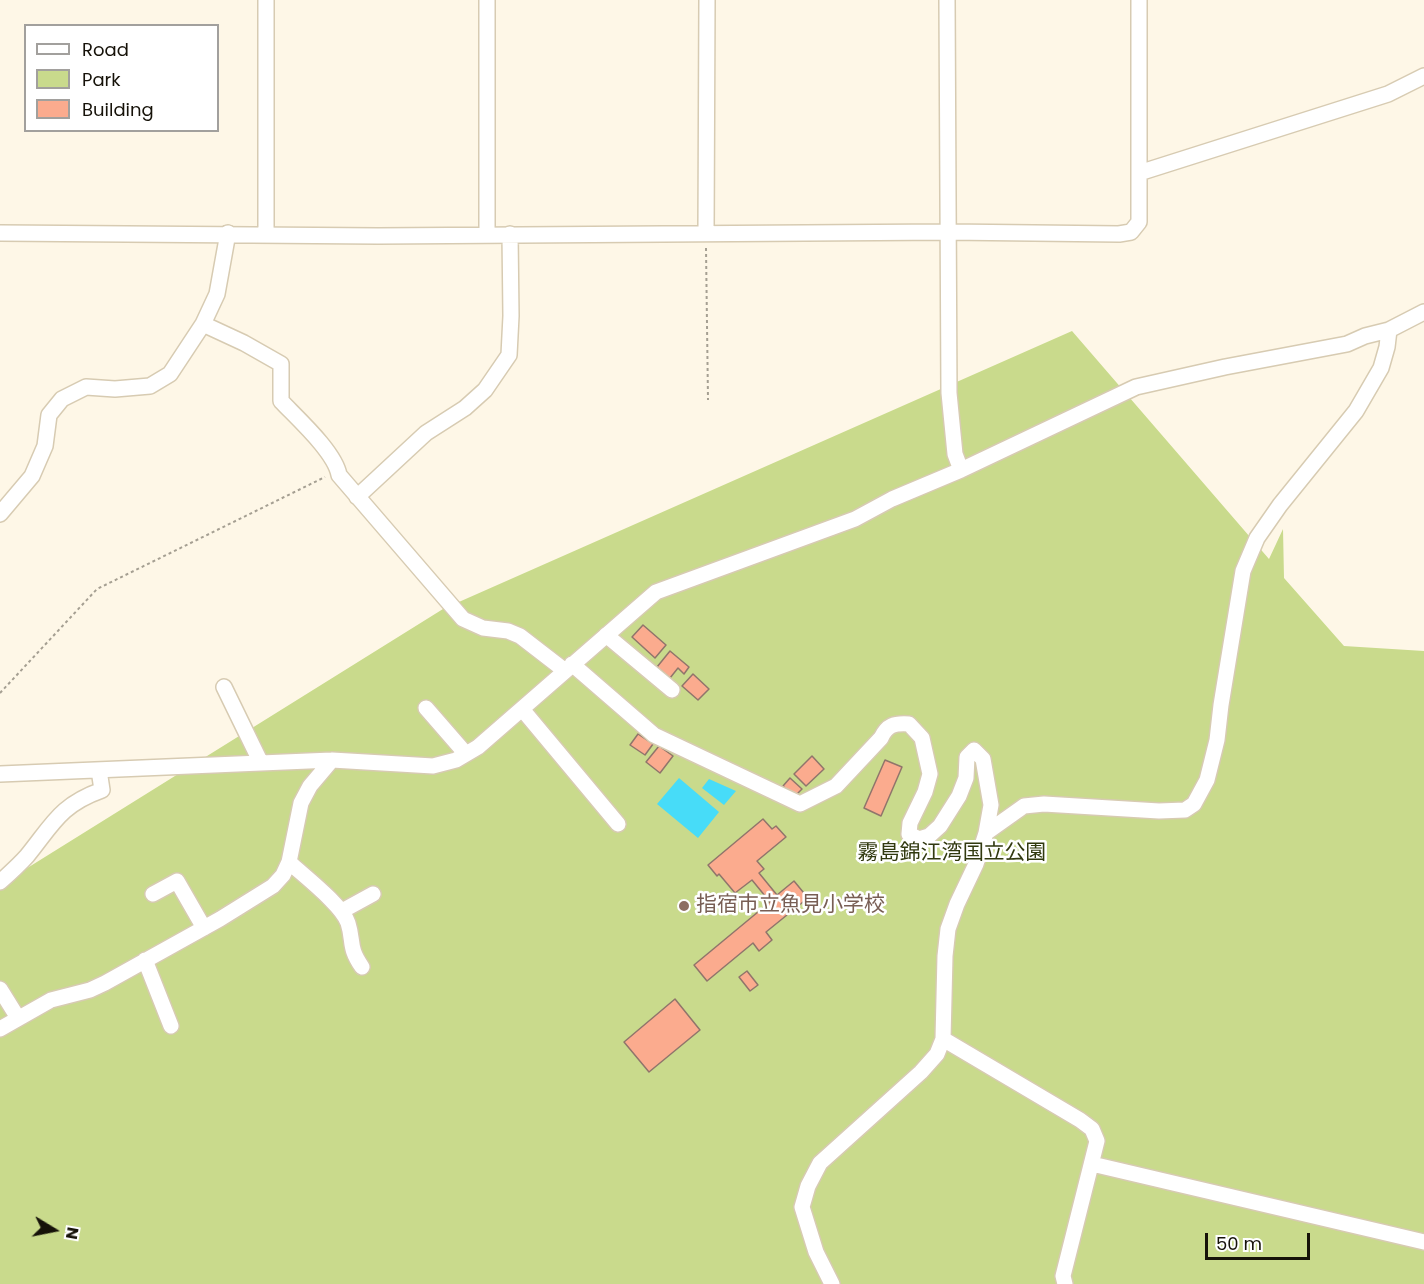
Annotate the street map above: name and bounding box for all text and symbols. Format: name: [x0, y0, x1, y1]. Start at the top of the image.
legend: [24, 24, 219, 132]
text: Road: [82, 37, 129, 62]
text: Park: [82, 67, 121, 92]
text: Building: [82, 97, 154, 122]
park label: 霧島錦江湾国立公園: [858, 841, 1046, 867]
place label: 指宿市立魚見小学校: [696, 893, 885, 919]
marker: 指宿市立魚見小学校: [677, 899, 691, 913]
north arrow: [24, 1200, 84, 1260]
scale bar: [1208, 1221, 1313, 1259]
text: N: [60, 1225, 85, 1241]
text: 50 m: [1216, 1231, 1262, 1256]

